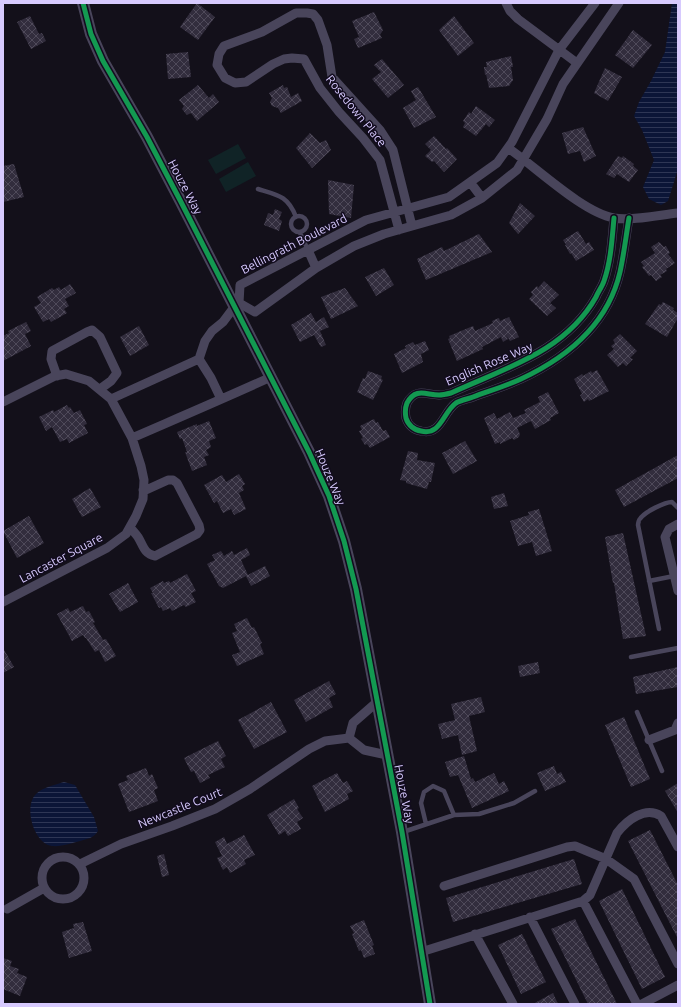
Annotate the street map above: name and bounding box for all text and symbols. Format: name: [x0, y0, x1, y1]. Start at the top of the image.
street label: Rosedown Place: [324, 72, 389, 149]
street label: Houze Way: [166, 157, 205, 216]
street label: Bellingrath Boulevard: [239, 211, 349, 276]
street label: English Rose Way: [443, 339, 534, 388]
street label: Houze Way: [313, 447, 348, 507]
street label: Lancaster Square: [17, 530, 105, 585]
street label: Houze Way: [392, 763, 417, 825]
street label: Newcastle Court: [136, 785, 224, 830]

